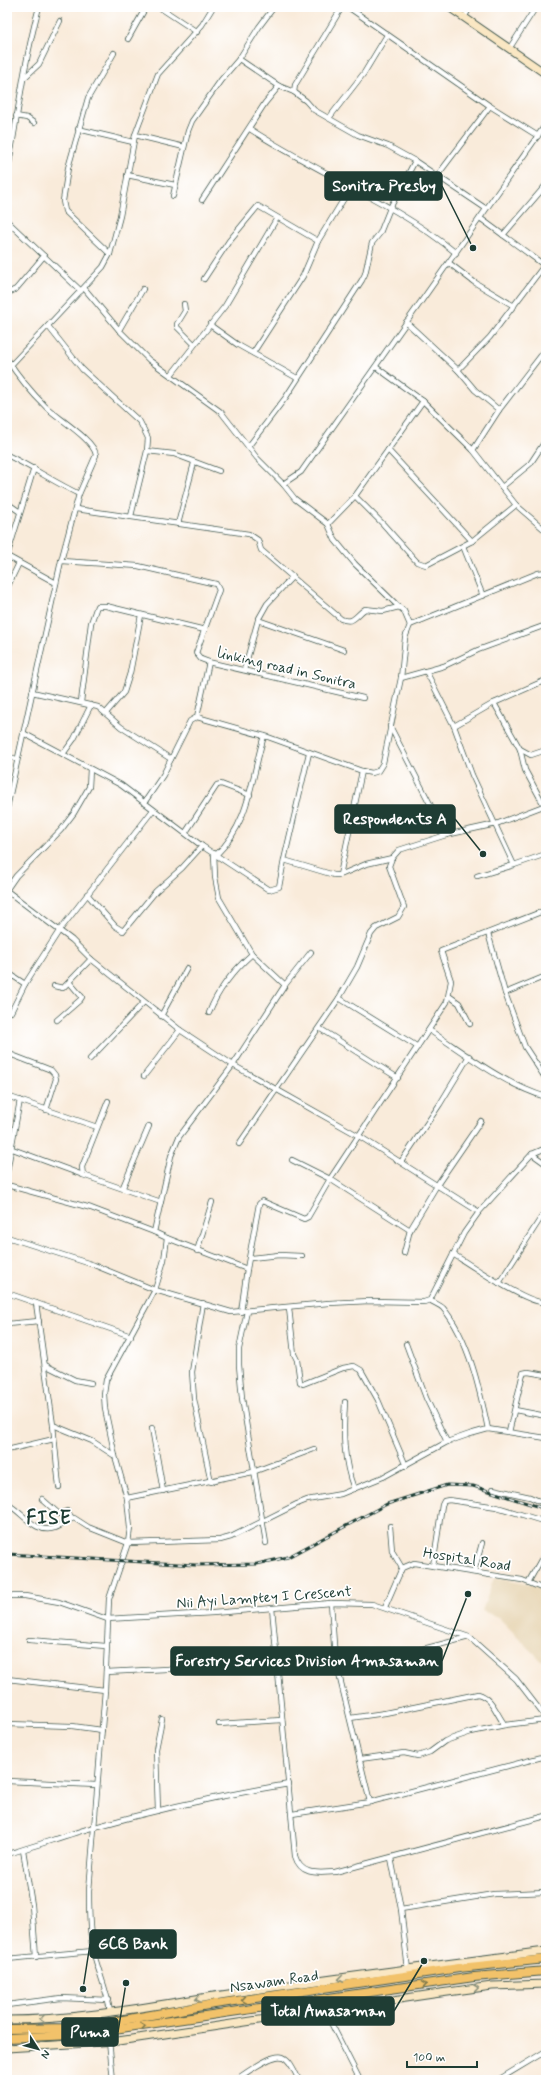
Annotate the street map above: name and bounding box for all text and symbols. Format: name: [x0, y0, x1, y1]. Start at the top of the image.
callout: Sonitra Presby: [325, 172, 442, 200]
text: Sonitra Presby: [332, 176, 436, 197]
street label: linking road in Sonitra: [215, 643, 358, 695]
callout: Respondents A: [335, 805, 455, 833]
text: Respondents A: [343, 809, 447, 830]
district label: FISE: [26, 1506, 72, 1531]
street label: Hospital Road: [422, 1543, 512, 1577]
street label: Nii Ayi Lamptey I Crescent: [176, 1582, 352, 1614]
callout: Forestry Services Division Amasaman: [171, 1647, 442, 1675]
text: Forestry Services Division Amasaman: [175, 1651, 439, 1672]
callout: GCB Bank: [90, 1930, 176, 1958]
text: GCB Bank: [98, 1934, 168, 1955]
street label: Nsawam Road: [229, 1966, 320, 1998]
one-way arrow: [338, 1974, 344, 1983]
one-way arrow: [421, 1981, 427, 1990]
one-way arrow: [473, 1984, 479, 1993]
one-way arrow: [195, 1994, 201, 2003]
one-way arrow: [241, 1995, 247, 2004]
callout: Total Amasaman: [262, 1997, 394, 2025]
text: Total Amasaman: [270, 2001, 386, 2022]
one-way arrow: [39, 2015, 45, 2023]
callout: Puma: [62, 2018, 118, 2046]
text: Puma: [70, 2022, 110, 2043]
one-way arrow: [140, 2022, 146, 2031]
north arrow: [18, 2029, 58, 2069]
scale bar: [407, 2043, 477, 2069]
text: N: [37, 2047, 53, 2061]
text: 100 m: [413, 2050, 445, 2066]

